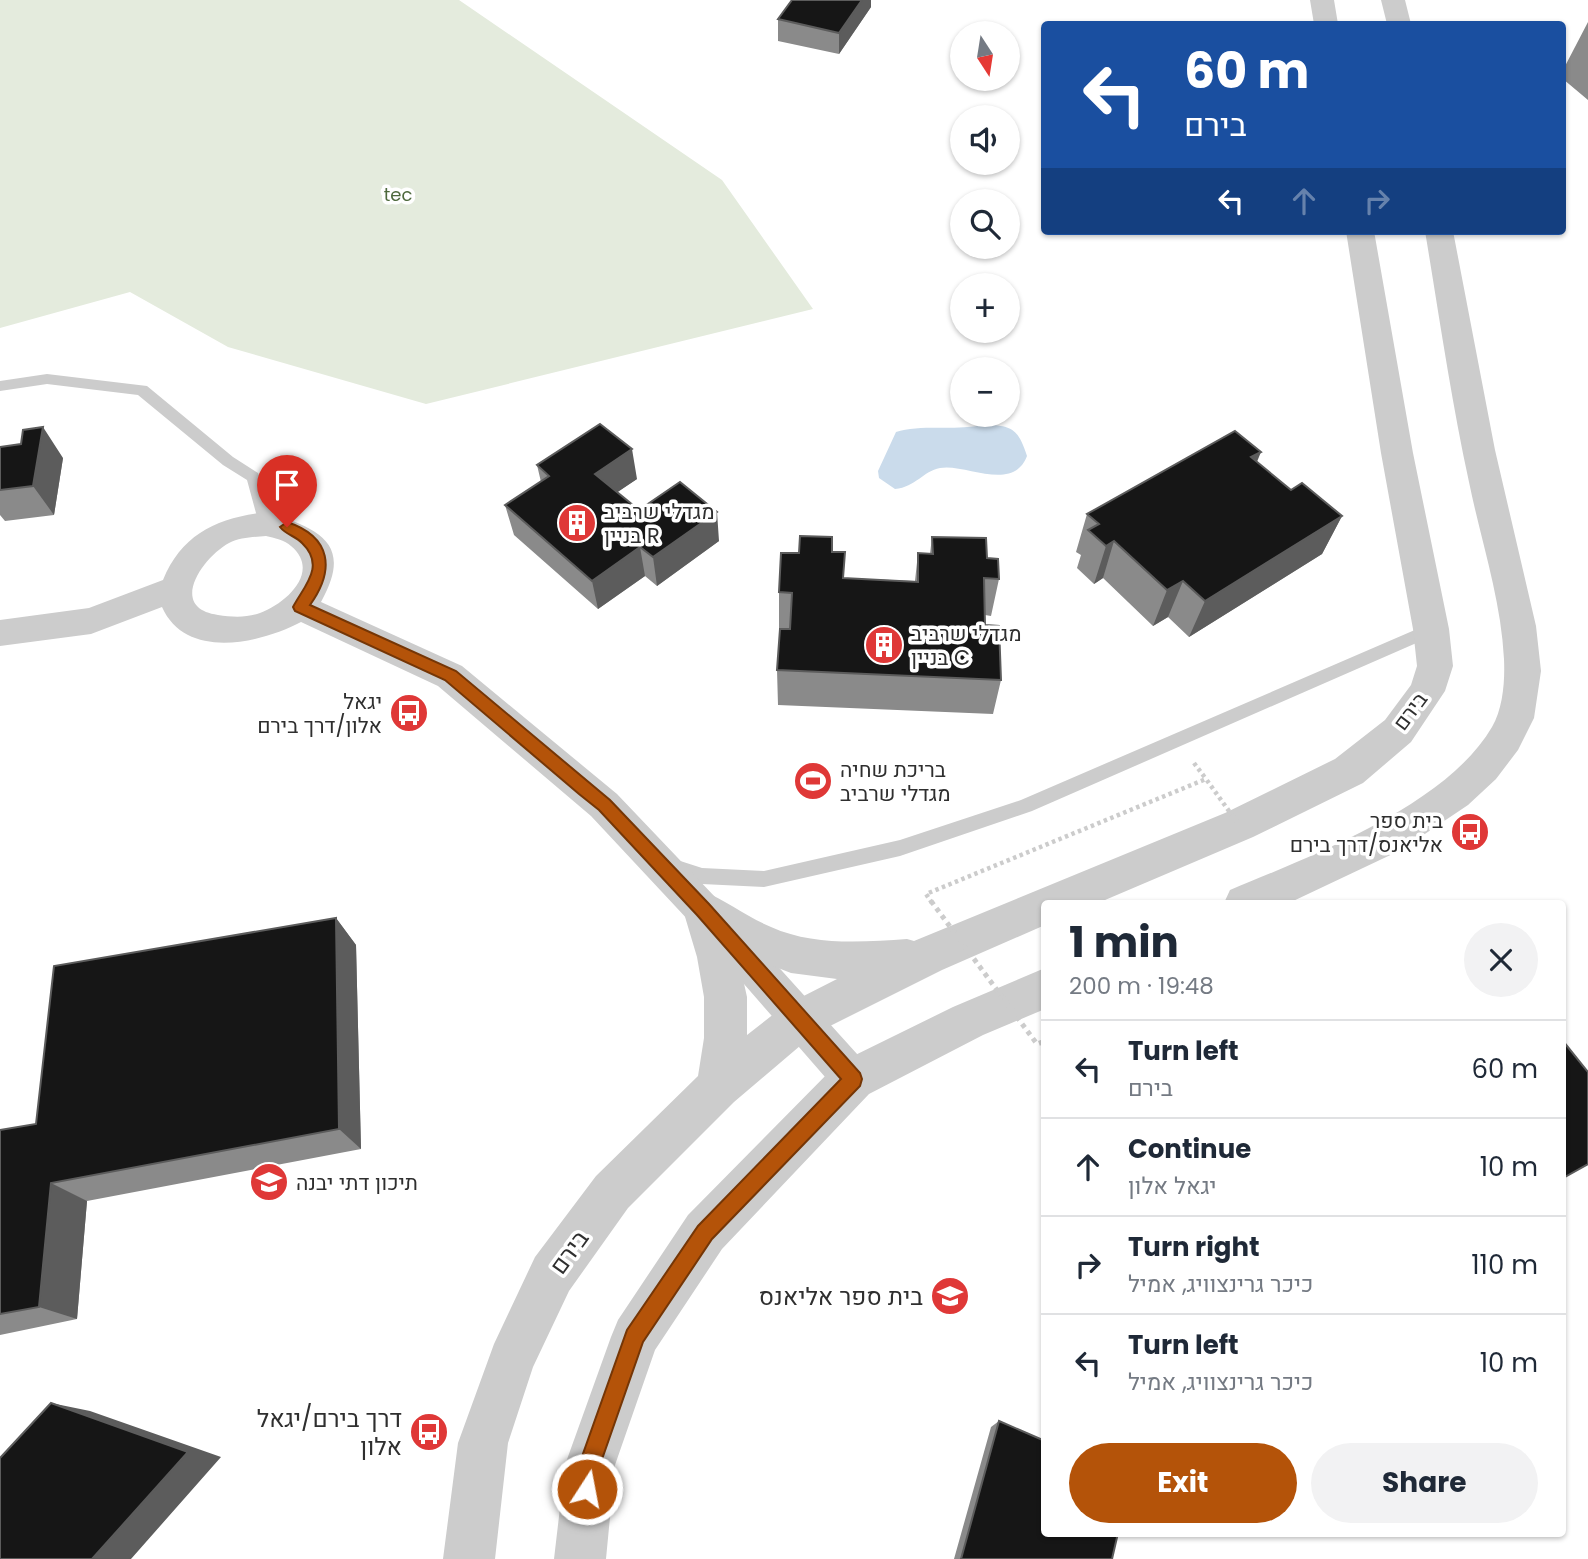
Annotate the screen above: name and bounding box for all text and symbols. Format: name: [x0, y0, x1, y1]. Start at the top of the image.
north arrow: [950, 21, 1020, 91]
map controls: [950, 21, 1020, 427]
text: 60 m: [1184, 37, 1309, 105]
icon: left: [1069, 49, 1160, 140]
text: בירם: [1184, 102, 1247, 147]
button: sound: [950, 105, 1020, 175]
park label: tec: [384, 182, 412, 207]
icon: left: [1212, 182, 1250, 220]
icon: ahead: [1285, 182, 1323, 220]
icon: right: [1358, 182, 1396, 220]
button: search: [950, 189, 1020, 259]
button: +: [950, 273, 1020, 343]
button: −: [950, 357, 1020, 427]
pin: [257, 455, 317, 527]
icon: arrive: [268, 466, 306, 504]
place label: מגדלי שרביב בניין R: [604, 497, 715, 550]
building icon: מגדלי שרביב בניין R: [556, 502, 598, 544]
place label: מגדלי שרביב בניין C: [911, 619, 1022, 672]
building icon: מגדלי שרביב בניין C: [863, 624, 905, 666]
street label: בירם: [1386, 686, 1434, 736]
place label: יגאל אלון/דרך בירם: [257, 687, 382, 740]
bus stop icon: יגאל אלון/דרך בירם: [388, 692, 430, 734]
place label: בריכת שחיה מגדלי שרביב: [840, 755, 951, 808]
sports icon: בריכת שחיה מגדלי שרביב: [792, 760, 834, 802]
place label: בית ספר אליאנס/דרך בירם: [1290, 806, 1443, 859]
bus stop icon: בית ספר אליאנס/דרך בירם: [1449, 811, 1491, 853]
text: 1 min: [1069, 913, 1179, 972]
button: close: [1464, 923, 1538, 997]
text: 200 m · 19:48: [1069, 970, 1214, 1002]
text: Turn left: [1128, 1033, 1239, 1069]
icon: left: [1069, 1050, 1107, 1088]
text: 60 m: [1471, 1051, 1538, 1087]
text: בירם: [1128, 1072, 1173, 1104]
text: Continue: [1128, 1131, 1251, 1167]
icon: ahead: [1069, 1148, 1107, 1186]
text: 10 m: [1480, 1149, 1538, 1185]
school or university icon: תיכון דתי יבנה: [248, 1161, 290, 1203]
place label: תיכון דתי יבנה: [296, 1168, 418, 1197]
text: יגאל אלון: [1128, 1170, 1217, 1202]
street label: בירם: [542, 1223, 596, 1281]
text: Turn right: [1128, 1229, 1260, 1265]
icon: right: [1069, 1246, 1107, 1284]
text: 110 m: [1471, 1247, 1538, 1283]
text: כיכר גרינצוויג, אמיל: [1128, 1268, 1313, 1300]
school or university icon: בית ספר אליאנס: [929, 1275, 971, 1317]
place label: בית ספר אליאנס: [759, 1280, 923, 1313]
text: Turn left: [1128, 1327, 1239, 1363]
icon: left: [1069, 1344, 1107, 1382]
text: 10 m: [1480, 1345, 1538, 1381]
text: כיכר גרינצוויג, אמיל: [1128, 1366, 1313, 1398]
place label: דרך בירם/יגאל אלון: [257, 1402, 402, 1463]
bus stop icon: דרך בירם/יגאל אלון: [408, 1411, 450, 1453]
button: Exit: [1069, 1443, 1297, 1523]
button: Share: [1311, 1443, 1538, 1523]
position arrow: [550, 1452, 624, 1526]

